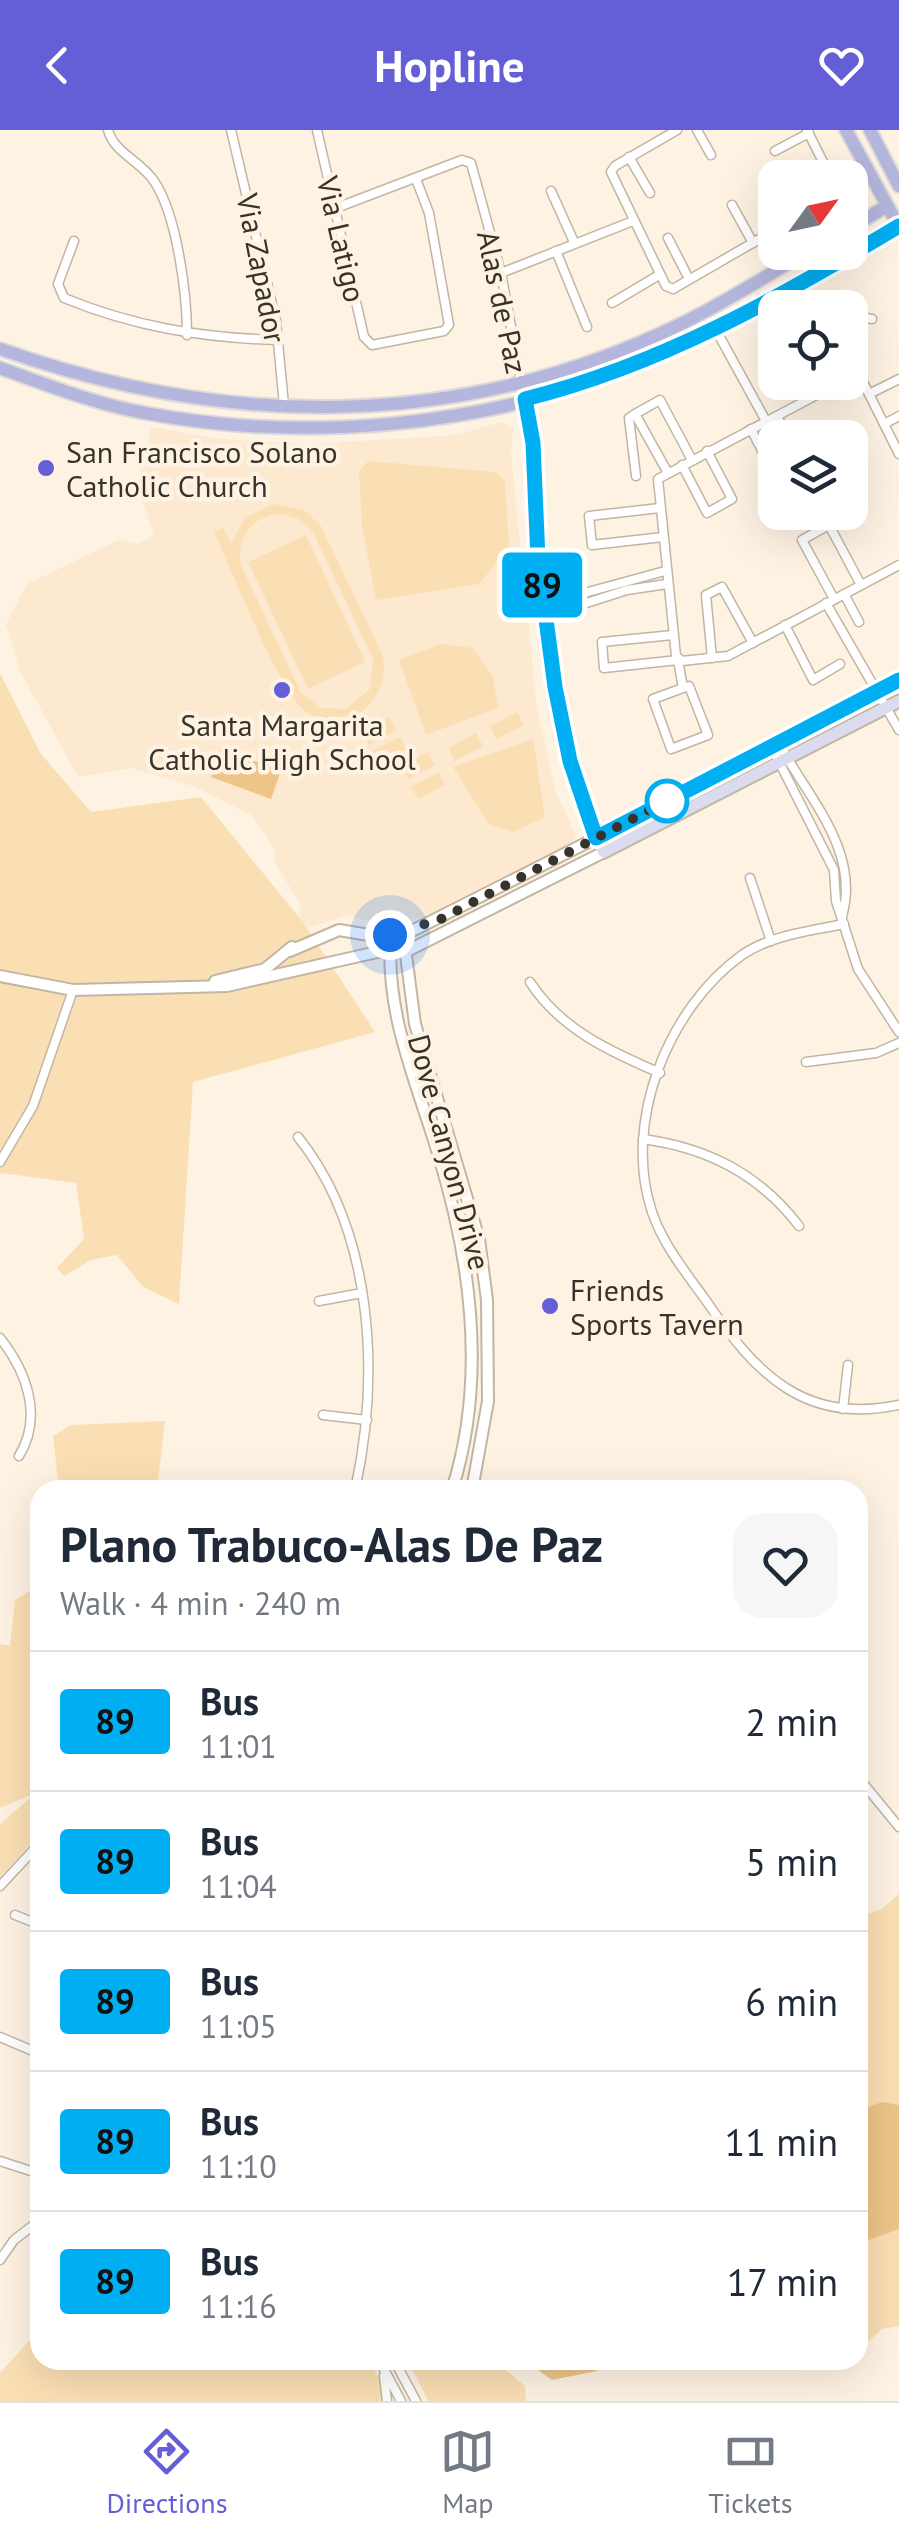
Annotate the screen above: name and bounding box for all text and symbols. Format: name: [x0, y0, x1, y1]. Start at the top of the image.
text: Hopline: [374, 36, 525, 94]
icon: back: [30, 38, 85, 93]
icon: heart: [814, 38, 869, 93]
north arrow: [758, 160, 868, 270]
map controls: [758, 160, 868, 530]
street label: Via Latigo: [308, 171, 375, 306]
street label: Via Zapador: [228, 189, 296, 346]
street label: Alas de Paz: [469, 227, 537, 377]
button: locate: [758, 290, 868, 400]
button: layers: [758, 420, 868, 530]
place label: San Francisco Solano Catholic Church: [66, 432, 338, 505]
marker: San Francisco Solano Catholic Church: [35, 457, 57, 479]
line badge: 89: [497, 552, 587, 618]
text: 89: [522, 562, 562, 608]
marker: Santa Margarita Catholic High School: [271, 679, 293, 701]
place label: Santa Margarita Catholic High School: [148, 705, 416, 778]
unlabelled marker: [646, 780, 688, 822]
your location: [365, 910, 415, 960]
street label: Dove Canyon Drive: [400, 1030, 500, 1274]
place label: Friends Sports Tavern: [570, 1270, 744, 1343]
marker: Friends Sports Tavern: [539, 1295, 561, 1317]
text: Plano Trabuco-Alas De Paz: [60, 1513, 603, 1575]
button: heart: [733, 1513, 838, 1618]
text: Walk · 4 min · 240 m: [60, 1582, 341, 1624]
text: Bus: [200, 1676, 259, 1725]
text: 2 min: [745, 1697, 838, 1746]
text: 89: [95, 1698, 135, 1744]
text: 11:01: [200, 1725, 277, 1767]
text: Bus: [200, 1816, 259, 1865]
text: 5 min: [745, 1837, 838, 1886]
text: 89: [95, 1838, 135, 1884]
text: 11:04: [200, 1865, 277, 1907]
text: Bus: [200, 1956, 259, 2005]
text: 6 min: [745, 1977, 838, 2026]
text: 89: [95, 1978, 135, 2024]
text: 11:05: [200, 2005, 277, 2047]
text: Bus: [200, 2096, 259, 2145]
text: 11 min: [725, 2117, 838, 2166]
text: 89: [95, 2118, 135, 2164]
text: 11:10: [200, 2145, 277, 2187]
text: Bus: [200, 2236, 259, 2285]
text: 17 min: [727, 2257, 838, 2306]
text: 89: [95, 2258, 135, 2304]
text: 11:16: [200, 2285, 277, 2327]
tab: Directions: [106, 2424, 227, 2521]
tab: Map: [440, 2424, 495, 2521]
tab: Tickets: [708, 2424, 793, 2521]

